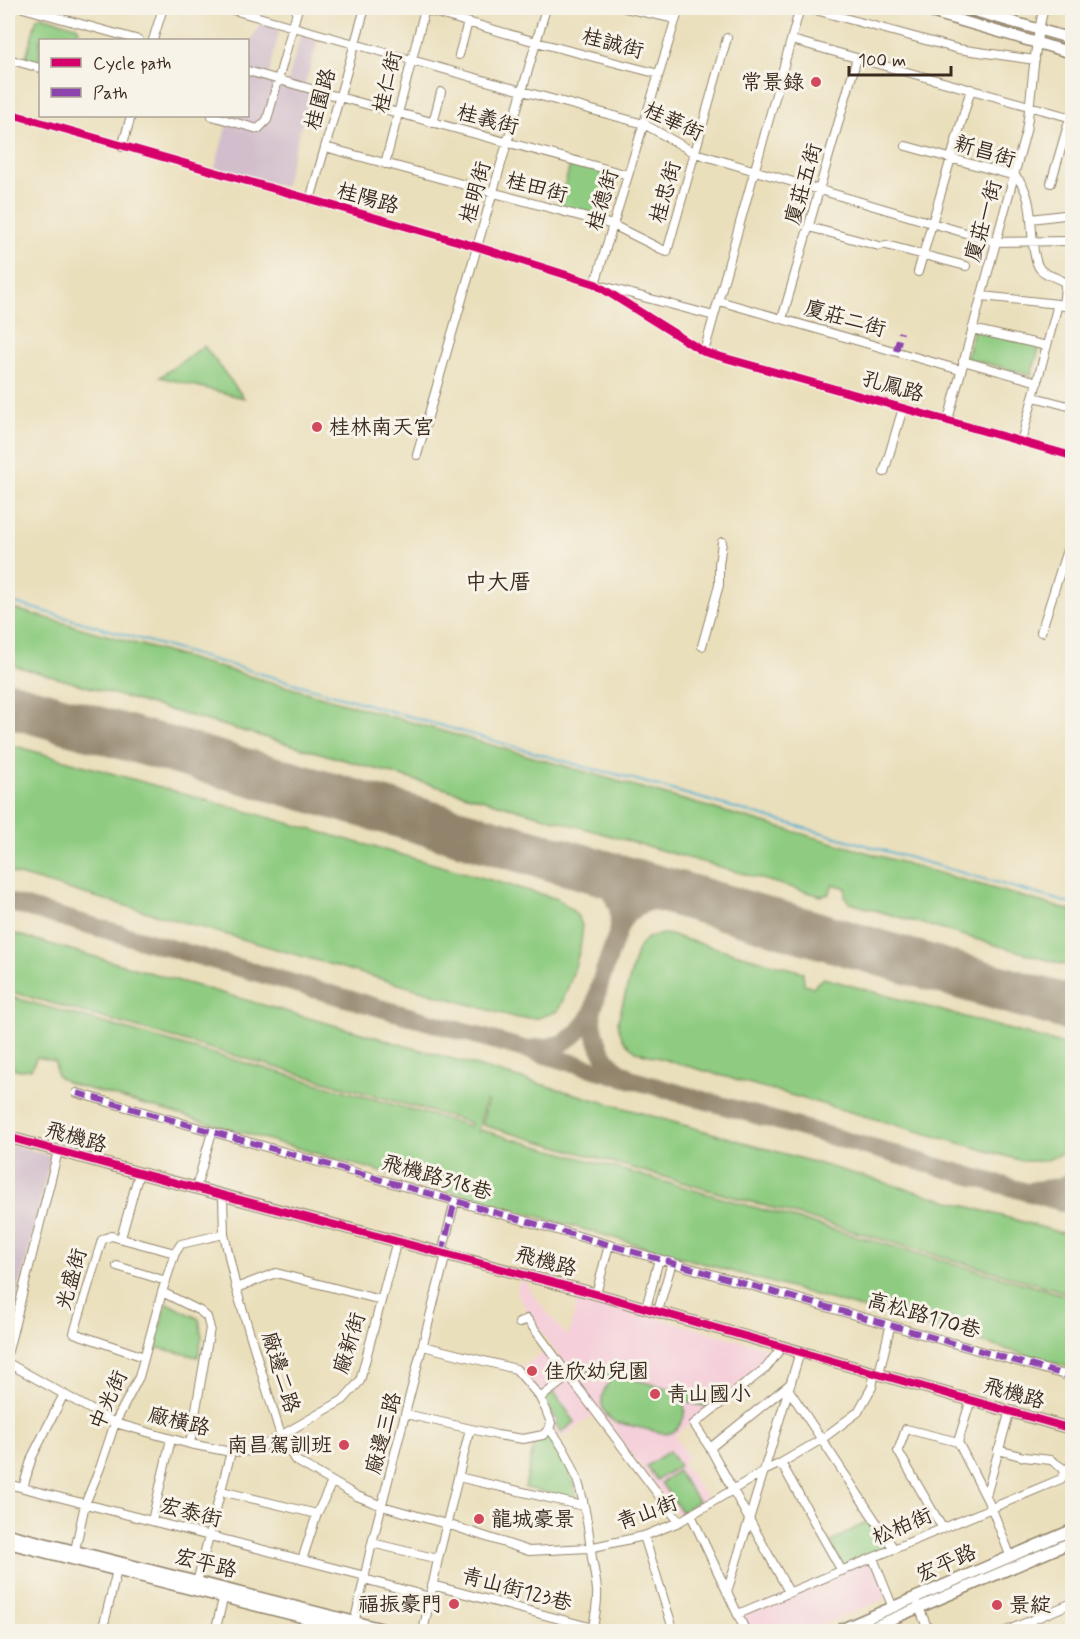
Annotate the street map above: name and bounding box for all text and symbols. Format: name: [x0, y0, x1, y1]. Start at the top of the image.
street label: 桂誠街: [579, 22, 647, 66]
legend: [39, 39, 249, 117]
scale bar: [849, 39, 951, 77]
street label: 桂仁街: [367, 48, 409, 116]
text: 100 m: [858, 49, 906, 73]
text: Cycle path: [93, 52, 171, 76]
street label: 桂園路: [299, 65, 343, 133]
place label: 常景錄: [741, 69, 804, 97]
marker: 常景錄: [809, 75, 823, 89]
text: Path: [93, 82, 128, 106]
street label: 桂華街: [639, 96, 708, 148]
street label: 桂義街: [454, 98, 522, 142]
street label: 新昌街: [950, 129, 1019, 175]
street label: 廈莊五街: [779, 140, 829, 229]
street label: 桂明街: [454, 158, 498, 226]
street label: 桂忠街: [644, 158, 688, 226]
street label: 桂田街: [503, 166, 571, 210]
street label: 桂德街: [580, 166, 626, 235]
street label: 桂陽路: [334, 177, 402, 221]
street label: 廈莊一街: [959, 177, 1009, 266]
street label: 廈莊二街: [800, 294, 889, 344]
street label: 孔鳳路: [859, 365, 927, 409]
place label: 桂林南天宮: [329, 414, 434, 442]
marker: 桂林南天宮: [310, 420, 324, 434]
district label: 中大厝: [465, 569, 531, 597]
street label: 飛機路: [42, 1116, 110, 1160]
street label: 飛機路318巷: [378, 1149, 495, 1207]
street label: 飛機路: [512, 1240, 580, 1284]
street label: 光盛街: [50, 1245, 94, 1313]
street label: 高松路170巷: [864, 1286, 984, 1345]
street label: 廠新街: [327, 1309, 373, 1378]
street label: 廠邊二路: [254, 1328, 306, 1417]
place label: 佳欣幼兒園: [544, 1358, 649, 1386]
marker: 佳欣幼兒園: [525, 1364, 539, 1378]
street label: 中光街: [83, 1366, 135, 1435]
street label: 飛機路: [980, 1372, 1048, 1416]
place label: 青山國小: [667, 1381, 751, 1409]
marker: 青山國小: [648, 1387, 662, 1401]
street label: 廠邊三路: [360, 1389, 408, 1477]
street label: 廠橫路: [145, 1401, 213, 1443]
place label: 南昌駕訓班: [227, 1432, 332, 1460]
marker: 南昌駕訓班: [337, 1438, 351, 1452]
street label: 青山街: [613, 1489, 682, 1537]
street label: 宏泰街: [157, 1492, 225, 1534]
street label: 松柏街: [868, 1502, 937, 1552]
place label: 龍城豪景: [491, 1506, 575, 1534]
marker: 龍城豪景: [472, 1512, 486, 1526]
street label: 宏平路: [912, 1538, 981, 1590]
street label: 宏平路: [172, 1543, 240, 1585]
street label: 青山街123巷: [459, 1562, 575, 1618]
place label: 福振豪門: [358, 1591, 442, 1619]
place label: 景綻: [1009, 1592, 1051, 1620]
marker: 福振豪門: [447, 1597, 461, 1611]
marker: 景綻: [990, 1598, 1004, 1612]

